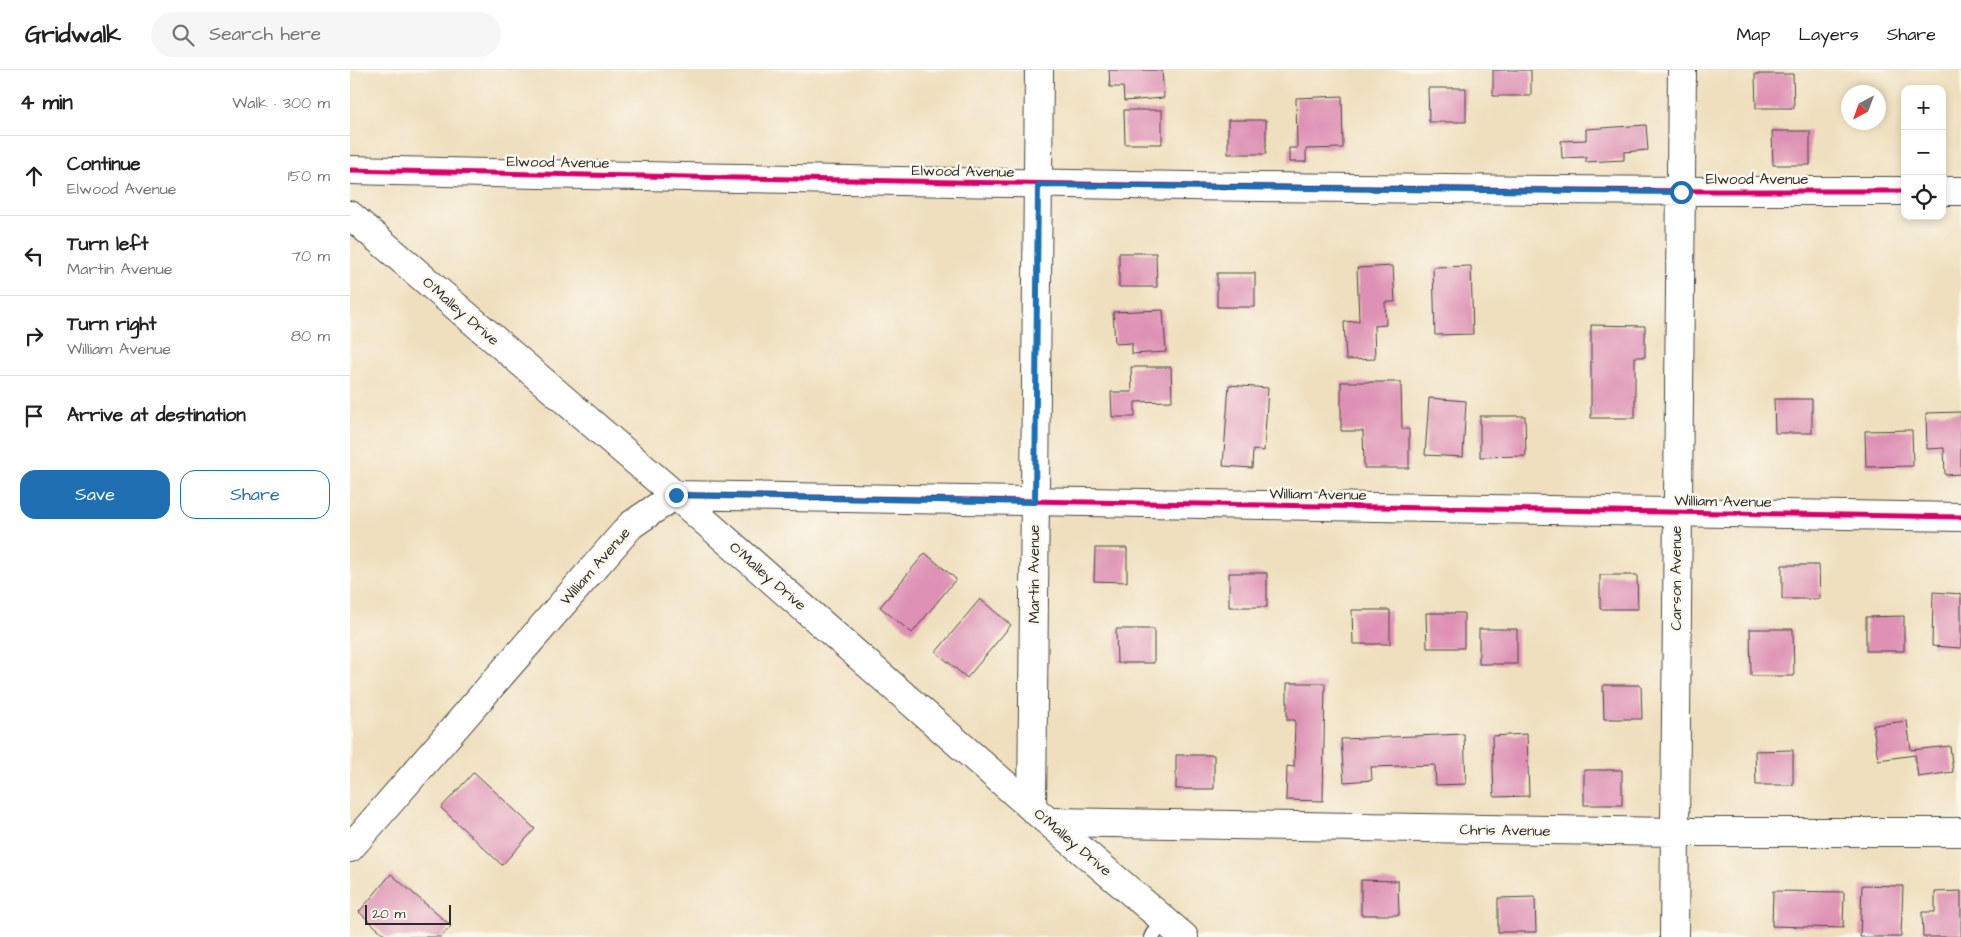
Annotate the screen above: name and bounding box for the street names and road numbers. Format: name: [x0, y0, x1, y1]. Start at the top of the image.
street label: Elwood Avenue: [506, 151, 610, 174]
street label: Elwood Avenue: [911, 160, 1015, 183]
street label: Elwood Avenue: [1706, 169, 1808, 190]
street label: O'Malley Drive: [417, 272, 504, 351]
street label: William Avenue: [1269, 483, 1367, 506]
street label: William Avenue: [1674, 490, 1772, 513]
street label: William Avenue: [555, 523, 635, 610]
street label: Martin Avenue: [1024, 525, 1045, 623]
street label: Carson Avenue: [1666, 526, 1687, 630]
street label: O'Malley Drive: [724, 537, 811, 616]
street label: O'Malley Drive: [1029, 804, 1116, 882]
street label: Chris Avenue: [1459, 819, 1551, 842]

